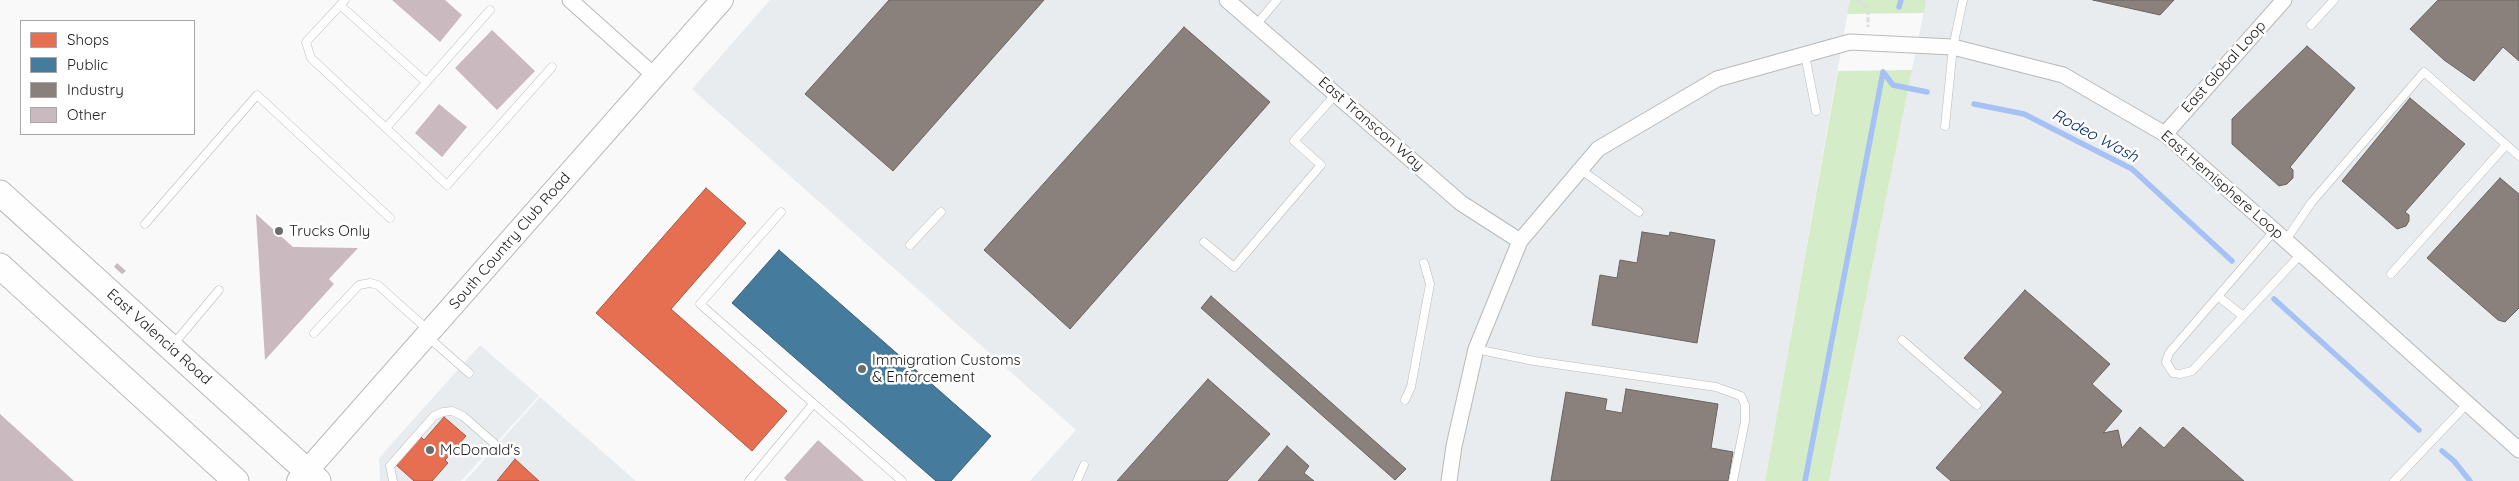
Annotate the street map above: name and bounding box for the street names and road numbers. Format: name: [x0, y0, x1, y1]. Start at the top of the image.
street label: East Global Loop: [2178, 17, 2270, 117]
street label: East Transcon Way: [1315, 73, 1427, 175]
street label: East Hemisphere Loop: [2157, 127, 2287, 243]
street label: South Country Club Road: [446, 169, 574, 313]
street label: East Valencia Road: [103, 285, 215, 389]

